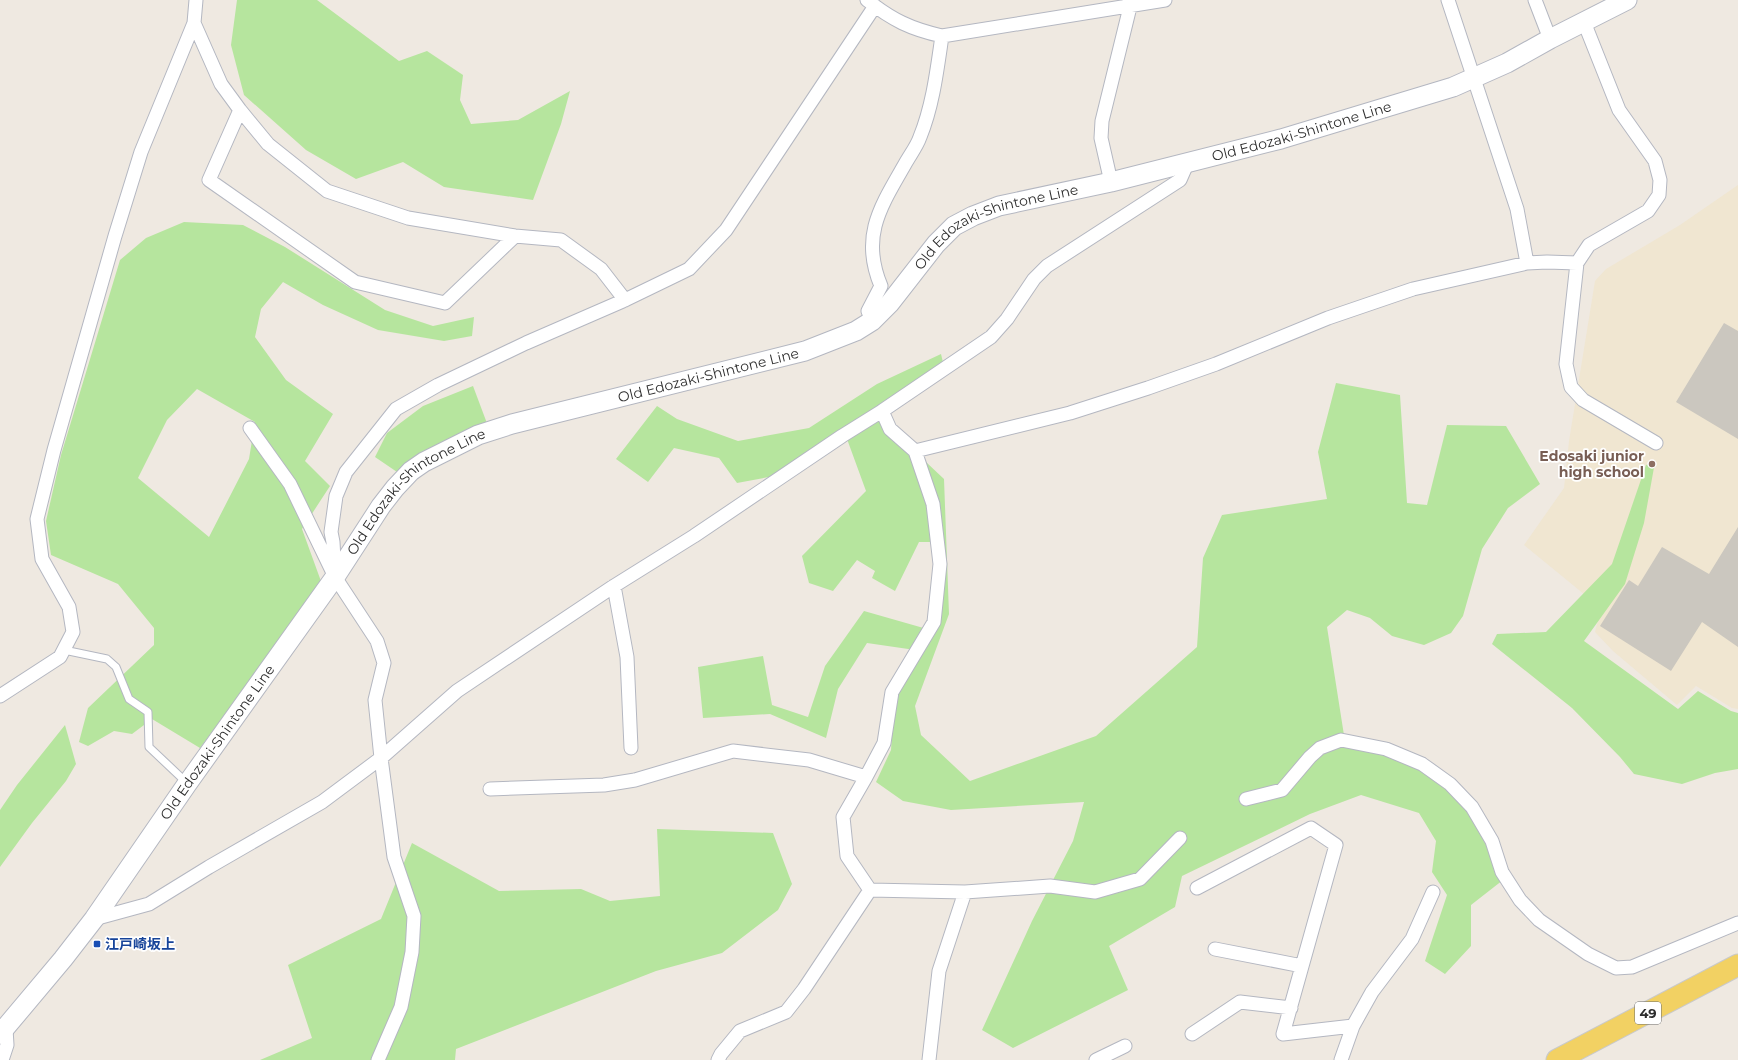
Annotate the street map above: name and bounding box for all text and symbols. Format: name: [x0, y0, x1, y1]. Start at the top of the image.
street label: Old Edozaki-Shintone Line: [1210, 97, 1393, 165]
street label: Old Edozaki-Shintone Line: [910, 180, 1080, 274]
street label: Old Edozaki-Shintone Line: [616, 344, 801, 406]
street label: Old Edozaki-Shintone Line: [343, 424, 488, 558]
place label: Edosaki junior high school: [1539, 447, 1644, 481]
marker: Edosaki junior high school: [1647, 459, 1657, 469]
street label: Old Edozaki-Shintone Line: [156, 661, 278, 823]
place label: 江戸崎坂上: [105, 935, 175, 953]
marker: 江戸崎坂上: [92, 939, 102, 949]
road number: 49: [1635, 1002, 1661, 1024]

